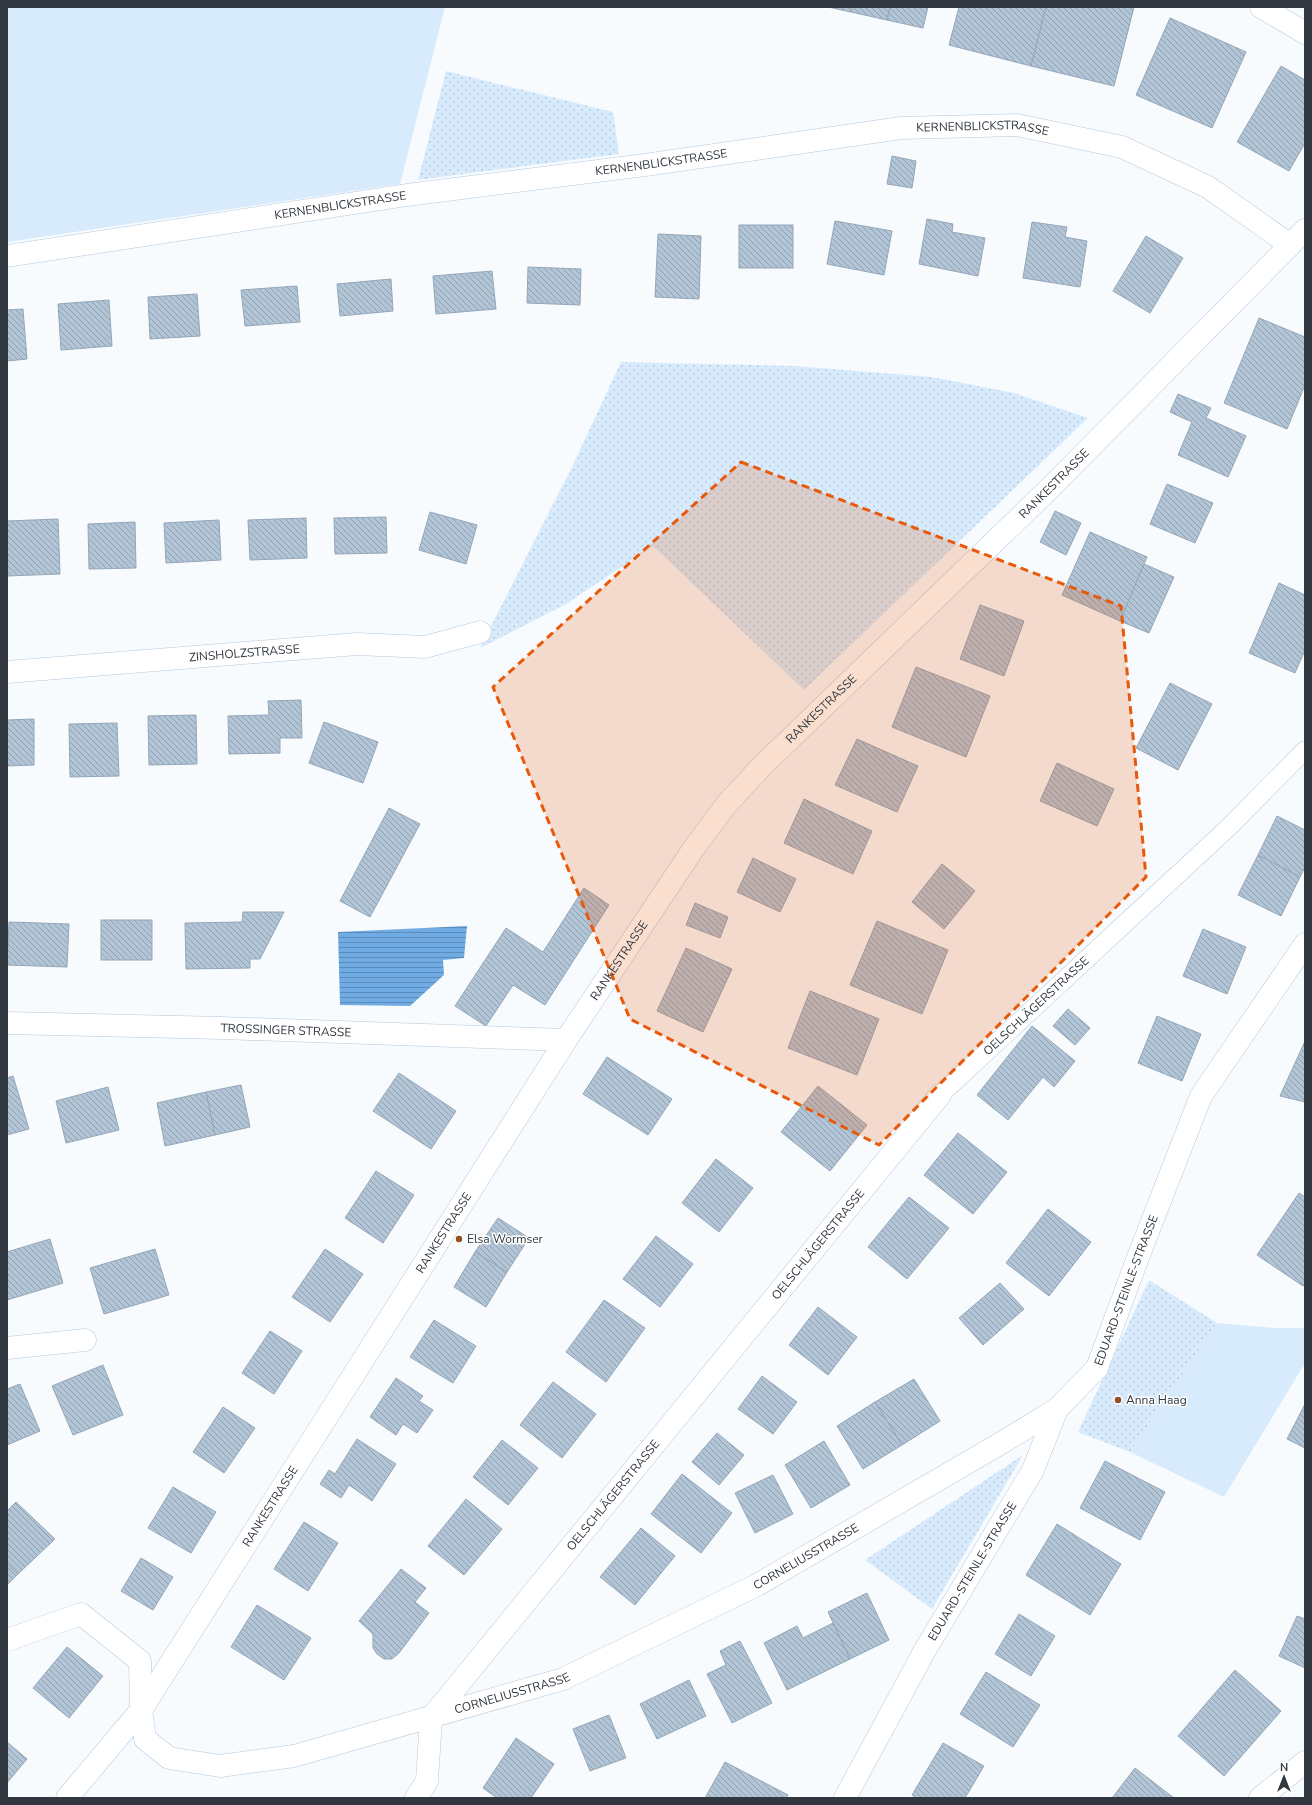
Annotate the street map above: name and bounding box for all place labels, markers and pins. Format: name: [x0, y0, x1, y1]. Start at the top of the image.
place label: Elsa Wormser: [467, 1231, 544, 1247]
marker: Elsa Wormser: [454, 1234, 464, 1244]
place label: Anna Haag: [1126, 1392, 1187, 1408]
marker: Anna Haag: [1113, 1395, 1123, 1405]

